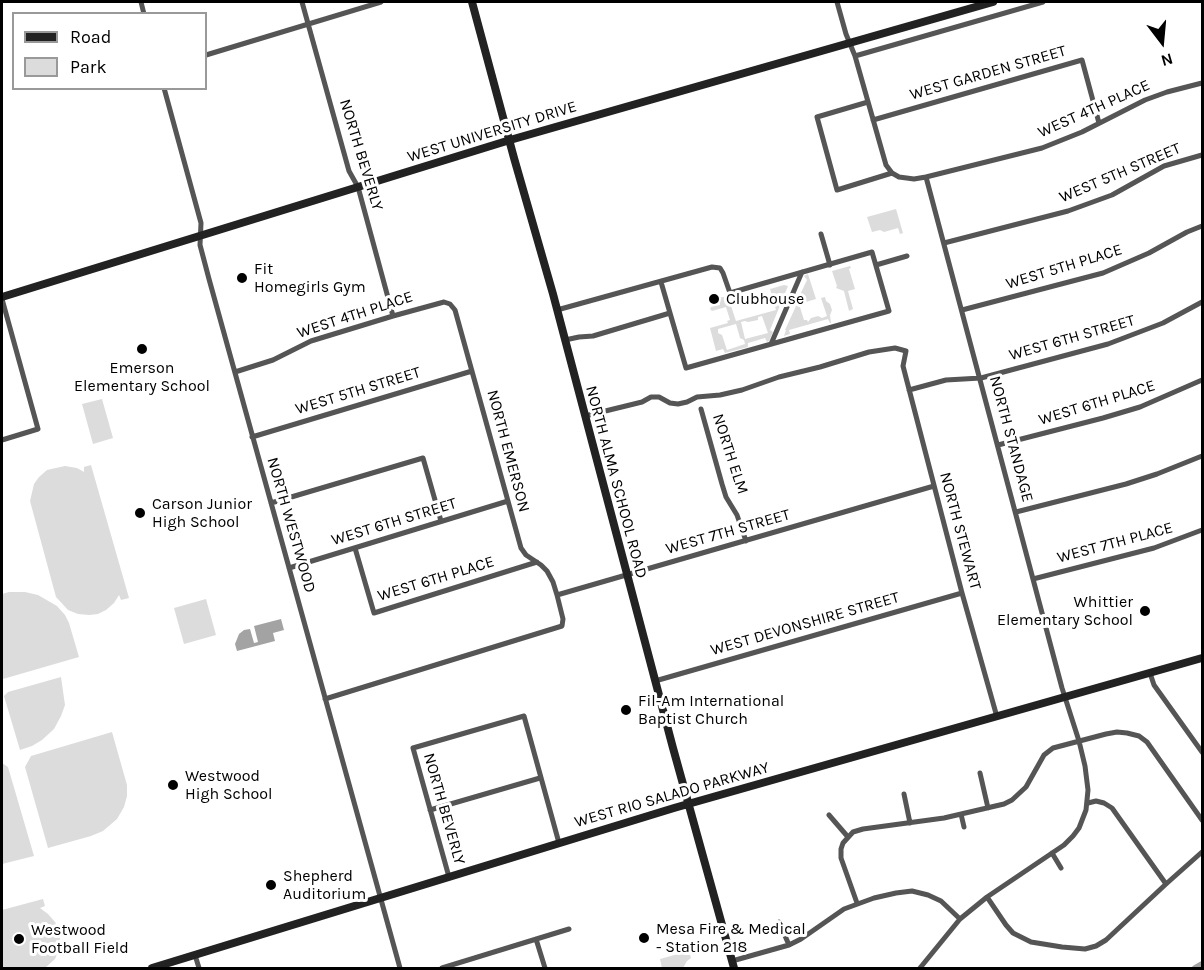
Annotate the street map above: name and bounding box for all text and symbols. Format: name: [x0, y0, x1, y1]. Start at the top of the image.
legend: [12, 12, 207, 90]
north arrow: [1132, 12, 1192, 72]
text: Road: [70, 26, 111, 48]
street label: WEST GARDEN STREET: [908, 41, 1068, 105]
text: N: [1159, 49, 1175, 70]
text: Park: [70, 56, 107, 78]
street label: WEST 4TH PLACE: [1035, 76, 1153, 142]
street label: NORTH BEVERLY: [335, 97, 387, 213]
street label: WEST UNIVERSITY DRIVE: [405, 97, 579, 167]
street label: WEST 5TH STREET: [1057, 139, 1183, 207]
street label: WEST 5TH PLACE: [1004, 240, 1124, 294]
place label: Fit Homegirls Gym: [254, 259, 366, 297]
marker: Fit Homegirls Gym: [235, 271, 249, 285]
street label: WEST 4TH PLACE: [295, 287, 415, 343]
place label: Clubhouse: [726, 289, 804, 309]
marker: Clubhouse: [707, 292, 721, 306]
street label: WEST 6TH STREET: [1007, 311, 1137, 365]
marker: Emerson Elementary School: [135, 342, 149, 356]
place label: Emerson Elementary School: [74, 358, 210, 396]
street label: WEST 5TH STREET: [293, 363, 423, 419]
street label: NORTH STANDAGE: [985, 374, 1037, 504]
street label: WEST 6TH PLACE: [1036, 376, 1158, 430]
street label: NORTH ALMA SCHOOL ROAD: [581, 384, 651, 580]
street label: NORTH EMERSON: [482, 388, 534, 514]
street label: NORTH ELM: [708, 411, 752, 497]
street label: NORTH WESTWOOD: [262, 455, 320, 595]
street label: NORTH STEWART: [935, 470, 985, 592]
place label: Carson Junior High School: [152, 494, 252, 532]
street label: WEST 6TH STREET: [329, 494, 459, 550]
street label: WEST 7TH STREET: [664, 505, 792, 559]
marker: Carson Junior High School: [133, 506, 147, 520]
street label: WEST 7TH PLACE: [1055, 518, 1175, 568]
street label: WEST 6TH PLACE: [375, 552, 497, 606]
street label: WEST DEVONSHIRE STREET: [708, 588, 902, 660]
place label: Whittier Elementary School: [997, 592, 1133, 630]
marker: Whittier Elementary School: [1138, 604, 1152, 618]
place label: Fil-Am International Baptist Church: [638, 691, 784, 729]
marker: Fil-Am International Baptist Church: [619, 703, 633, 717]
street label: NORTH BEVERLY: [419, 751, 469, 867]
street label: WEST RIO SALADO PARKWAY: [572, 758, 772, 832]
place label: Westwood High School: [185, 766, 273, 804]
marker: Westwood High School: [166, 778, 180, 792]
place label: Shepherd Auditorium: [283, 866, 366, 904]
marker: Shepherd Auditorium: [264, 878, 278, 892]
place label: Mesa Fire & Medical - Station 218: [656, 919, 806, 957]
place label: Westwood Football Field: [31, 920, 129, 958]
marker: Mesa Fire & Medical - Station 218: [637, 931, 651, 945]
marker: Westwood Football Field: [12, 932, 26, 946]

